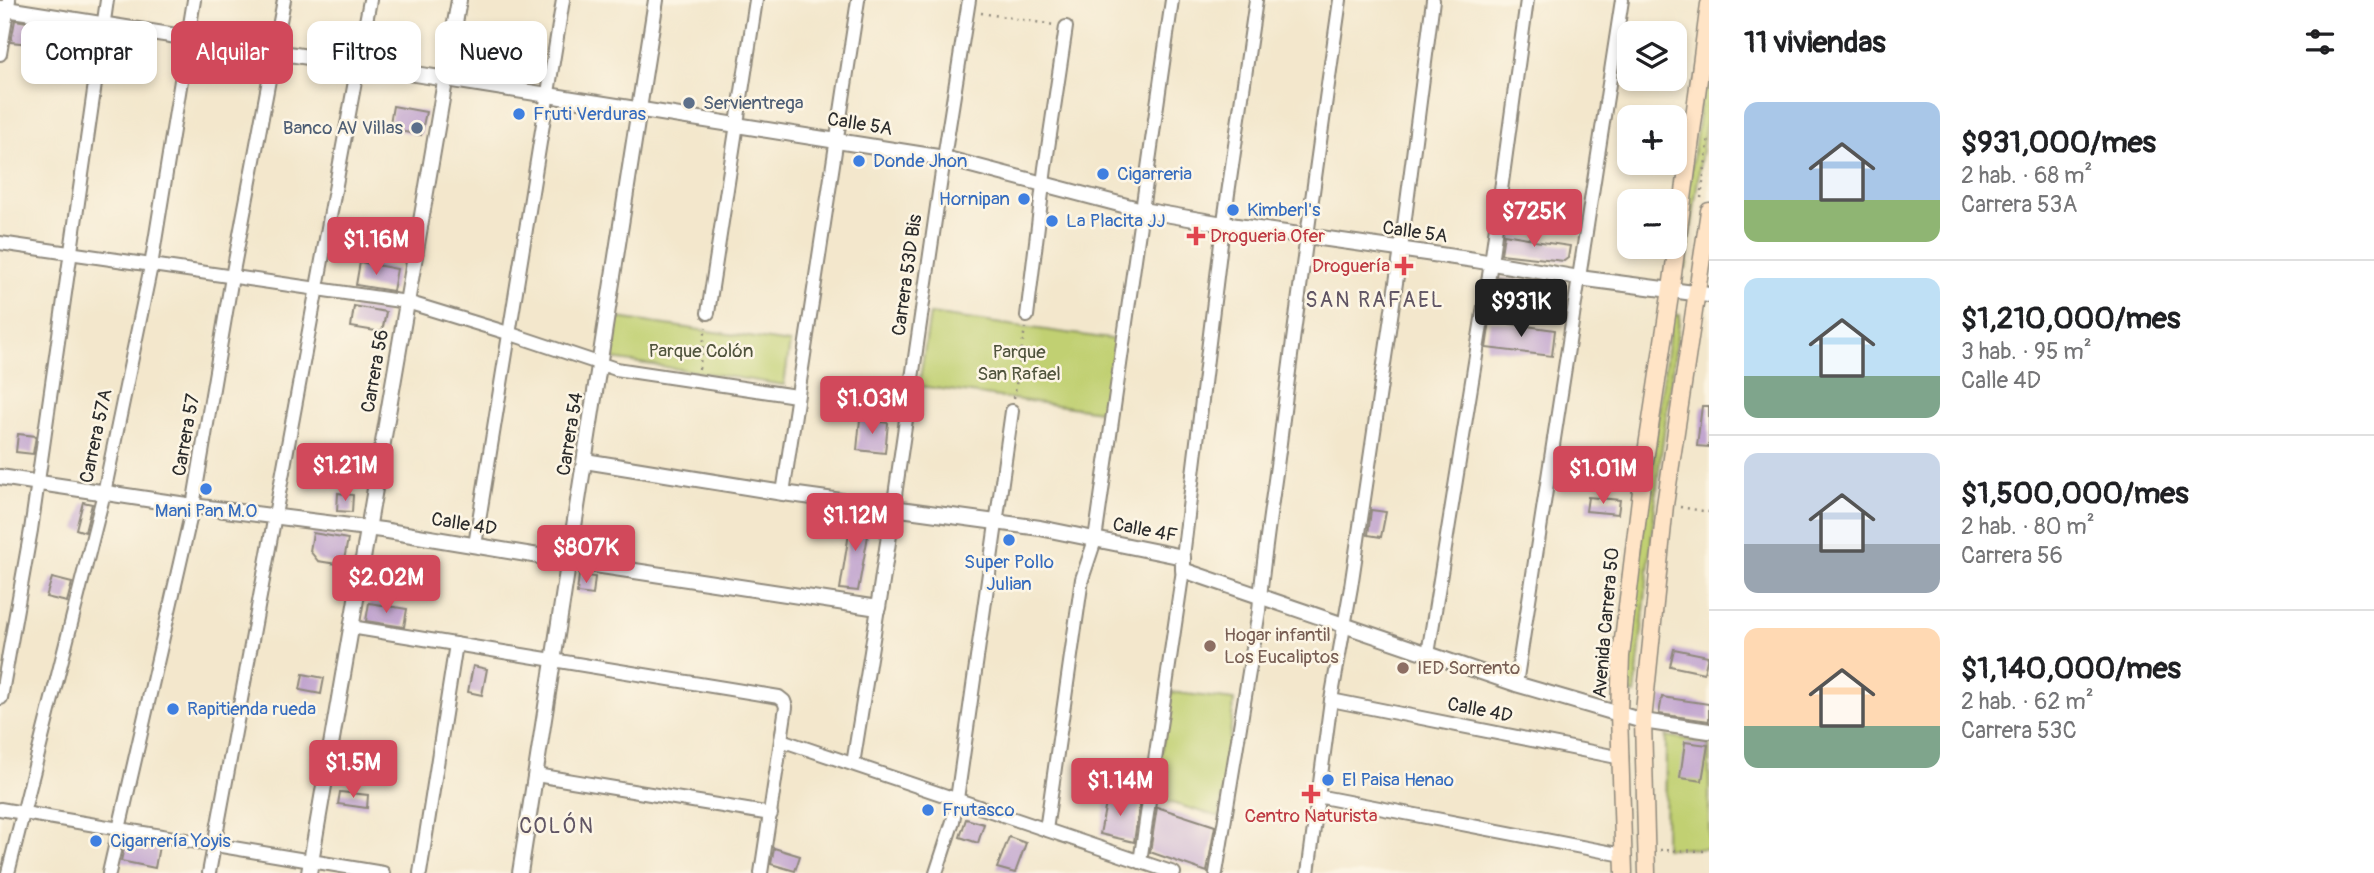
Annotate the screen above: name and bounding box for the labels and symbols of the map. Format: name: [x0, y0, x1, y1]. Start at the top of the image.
place label: Servientrega: [703, 91, 804, 115]
marker: Servientrega: [681, 95, 697, 111]
place label: Fruti Verduras: [533, 102, 647, 126]
marker: Fruti Verduras: [511, 106, 527, 122]
street label: Calle 5A: [826, 107, 894, 141]
place label: Banco AV Villas: [283, 116, 403, 140]
marker: Banco AV Villas: [409, 120, 425, 136]
place label: Donde Jhon: [873, 149, 967, 173]
marker: Donde Jhon: [851, 153, 867, 169]
place label: Cigarreria: [1117, 162, 1192, 186]
marker: Cigarreria: [1095, 166, 1111, 182]
place label: Hornipan: [939, 187, 1010, 211]
pin: $725K: [1485, 190, 1583, 249]
marker: Hornipan: [1016, 191, 1032, 207]
place label: Kimberl's: [1247, 198, 1321, 222]
marker: Kimberl's: [1225, 202, 1241, 218]
place label: La Placita JJ: [1066, 209, 1165, 233]
street label: Carrera 53D Bis: [887, 212, 927, 337]
marker: La Placita JJ: [1044, 213, 1060, 229]
street label: Calle 5A: [1381, 216, 1449, 248]
pin: $1.16M: [319, 218, 433, 277]
place label: Drogueria Ofer: [1210, 224, 1325, 248]
marker: Drogueria Ofer: [1188, 228, 1204, 244]
place label: Droguería: [1312, 254, 1390, 278]
marker: Droguería: [1396, 258, 1412, 274]
pin: $931K: [1472, 280, 1570, 339]
district label: SAN RAFAEL: [1305, 287, 1445, 314]
street label: Carrera 56: [356, 327, 394, 415]
park label: Parque Colón: [649, 339, 753, 363]
park label: Parque San Rafael: [977, 340, 1061, 386]
pin: $1.03M: [815, 376, 929, 436]
street label: Carrera 57A: [74, 387, 118, 485]
street label: Carrera 54: [552, 391, 588, 477]
street label: Carrera 57: [167, 392, 205, 478]
pin: $1.21M: [288, 444, 402, 503]
pin: $1.01M: [1546, 447, 1660, 506]
marker: Mani Pan M.O: [198, 481, 214, 497]
pin: $1.12M: [798, 494, 912, 553]
place label: Mani Pan M.O: [155, 499, 257, 523]
street label: Calle 4D: [430, 507, 499, 541]
street label: Calle 4F: [1111, 512, 1179, 548]
pin: $807K: [537, 526, 635, 585]
marker: Super Pollo Julian: [1001, 532, 1017, 548]
street label: Avenida Carrera 50: [1587, 547, 1625, 699]
place label: Super Pollo Julian: [964, 550, 1054, 596]
pin: $2.02M: [329, 556, 443, 615]
place label: Hogar infantil Los Eucaliptos: [1224, 623, 1339, 669]
marker: Hogar infantil Los Eucaliptos: [1202, 638, 1218, 654]
place label: IED Sorrento: [1417, 656, 1520, 680]
marker: IED Sorrento: [1395, 660, 1411, 676]
street label: Calle 4D: [1445, 692, 1515, 728]
place label: Rapitienda rueda: [187, 697, 316, 721]
marker: Rapitienda rueda: [165, 701, 181, 717]
pin: $1.5M: [304, 740, 402, 800]
pin: $1.14M: [1063, 758, 1177, 818]
place label: El Paisa Henao: [1342, 768, 1454, 792]
marker: El Paisa Henao: [1320, 772, 1336, 788]
marker: Centro Naturista: [1303, 786, 1319, 802]
place label: Frutasco: [942, 798, 1015, 822]
marker: Frutasco: [920, 802, 936, 818]
place label: Centro Naturista: [1244, 804, 1378, 828]
district label: COLÓN: [519, 812, 595, 840]
place label: Cigarrería Yoyis: [110, 829, 231, 853]
marker: Cigarrería Yoyis: [88, 833, 104, 849]

